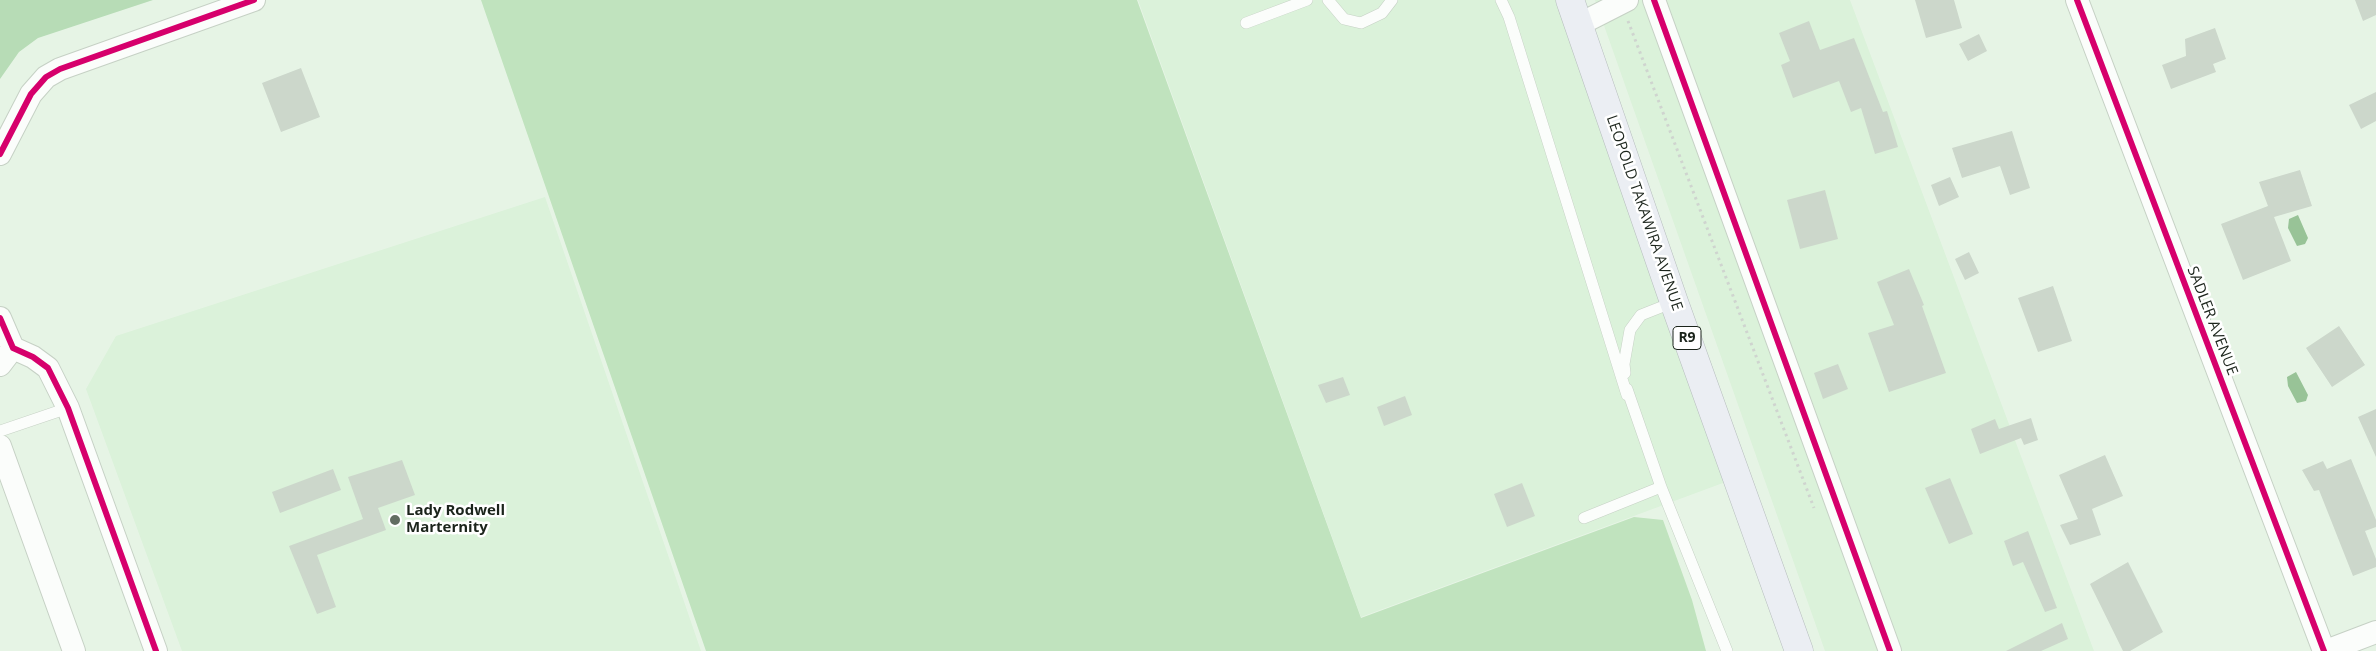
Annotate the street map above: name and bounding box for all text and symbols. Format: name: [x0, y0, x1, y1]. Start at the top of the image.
street label: LEOPOLD TAKAWIRA AVENUE: [1602, 113, 1686, 313]
street label: SADLER AVENUE: [2183, 264, 2241, 378]
road number: R9: [1673, 326, 1701, 349]
place label: Lady Rodwell Marternity: [406, 502, 505, 537]
marker: Lady Rodwell Marternity: [388, 513, 402, 527]

